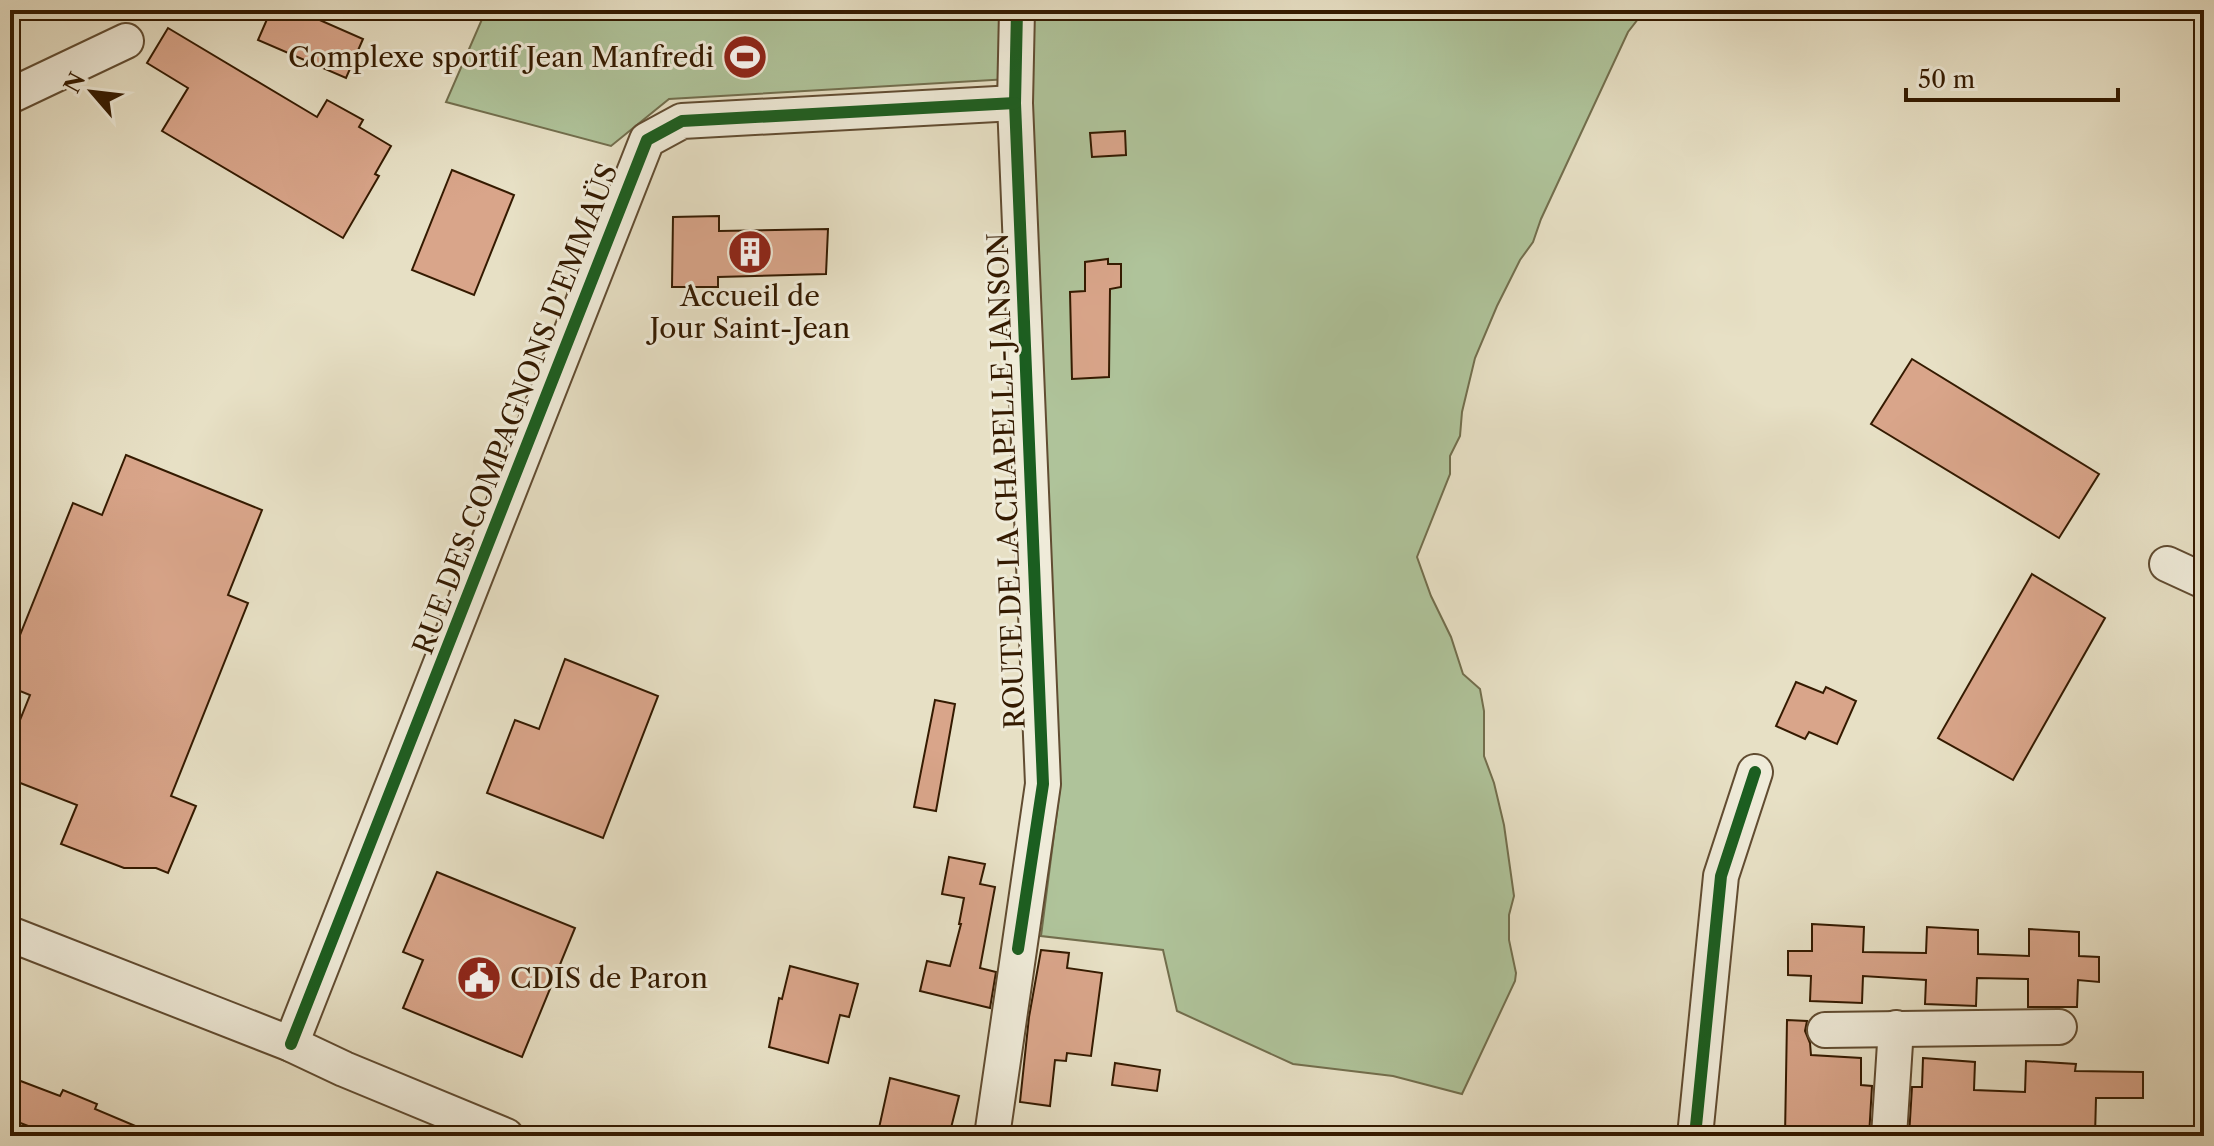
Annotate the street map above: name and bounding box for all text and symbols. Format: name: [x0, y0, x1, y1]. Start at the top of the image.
sports icon: Complexe sportif Jean Manfredi: [721, 33, 769, 81]
place label: Complexe sportif Jean Manfredi: [288, 40, 714, 74]
north arrow: [52, 52, 132, 132]
scale bar: [1906, 52, 2118, 102]
text: 50 m: [1918, 65, 1975, 94]
text: N: [58, 68, 91, 98]
street label: RUE DES COMPAGNONS D'EMMAÜS: [406, 159, 624, 659]
building icon: Accueil de Jour Saint-Jean: [726, 228, 774, 276]
street label: ROUTE DE LA CHAPELLE-JANSON: [980, 232, 1032, 730]
place label: Accueil de Jour Saint-Jean: [646, 279, 850, 345]
public building icon: CDIS de Paron: [455, 954, 503, 1002]
place label: CDIS de Paron: [510, 961, 708, 995]

